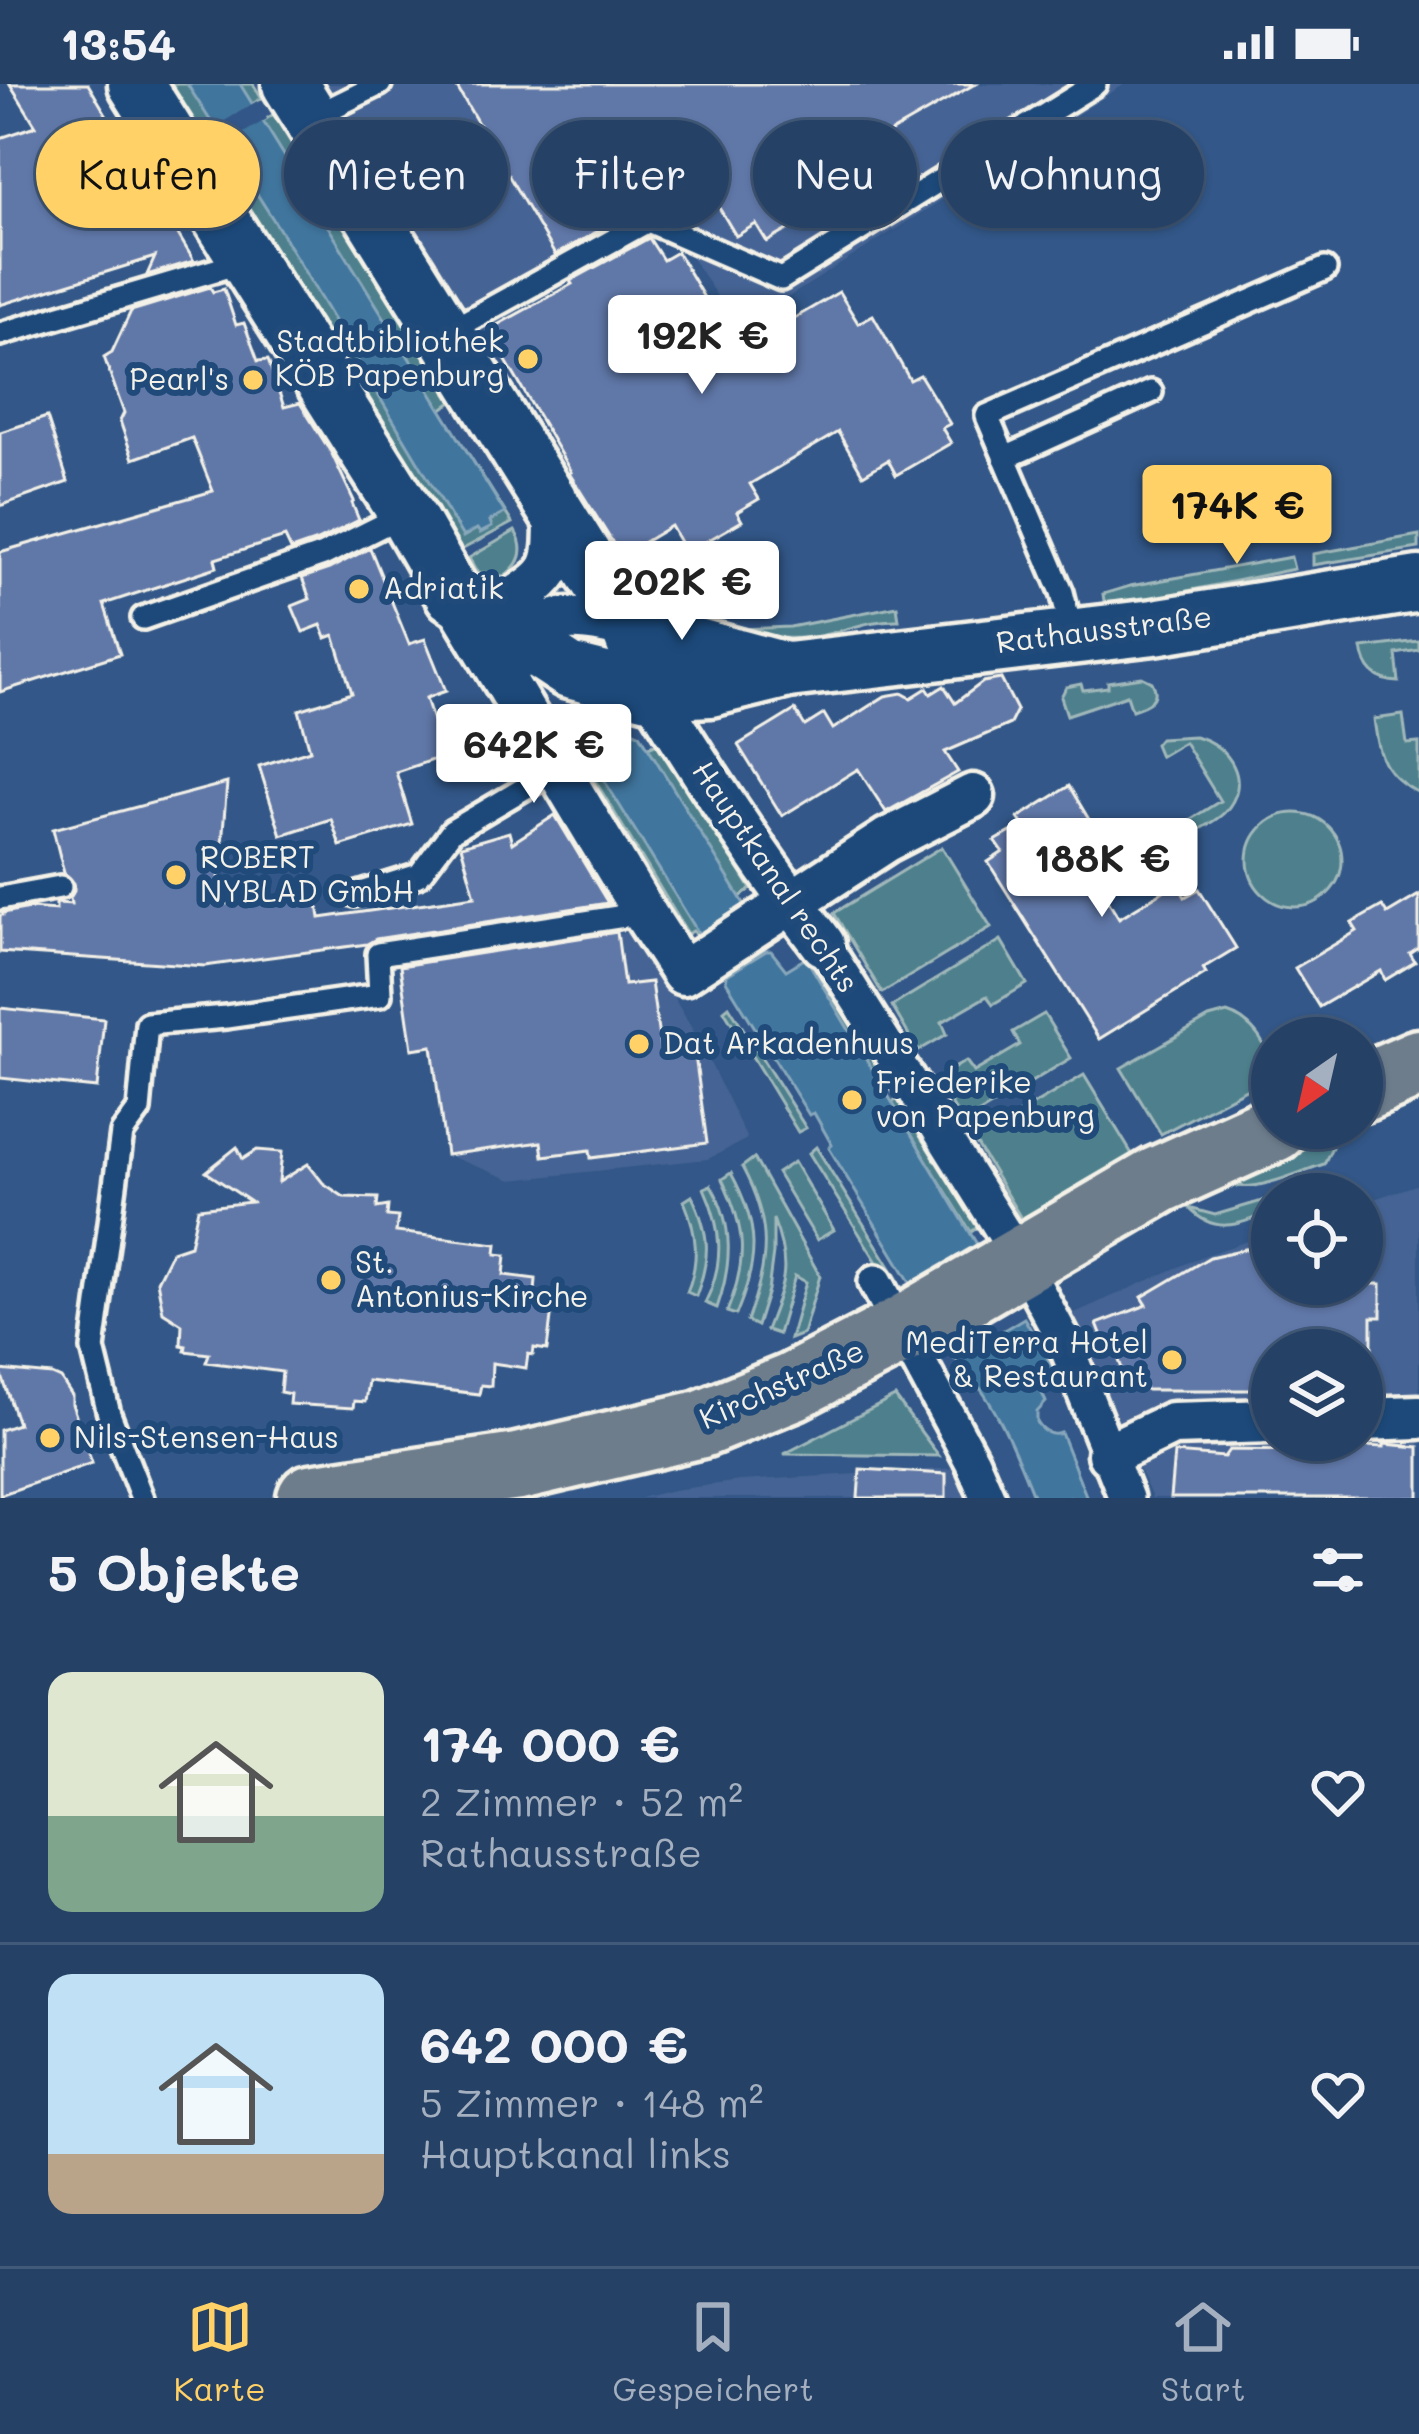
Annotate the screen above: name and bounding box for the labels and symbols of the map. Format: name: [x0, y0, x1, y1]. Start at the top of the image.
pin: 192K €: [604, 295, 800, 397]
place label: Stadtbibliothek KÖB Papenburg: [275, 320, 504, 394]
marker: Stadtbibliothek KÖB Papenburg: [515, 346, 541, 372]
place label: Pearl's: [130, 358, 229, 398]
marker: Pearl's: [240, 367, 266, 393]
pin: 174K €: [1139, 465, 1335, 567]
pin: 202K €: [584, 541, 780, 643]
place label: Adriatik: [383, 567, 504, 607]
marker: Adriatik: [346, 576, 372, 602]
street label: Rathausstraße: [994, 595, 1214, 661]
pin: 642K €: [436, 704, 632, 806]
street label: Hauptkanal rechts: [684, 752, 869, 999]
pin: 188K €: [1004, 818, 1200, 920]
place label: ROBERT NYBLAD GmbH: [200, 836, 414, 910]
marker: ROBERT NYBLAD GmbH: [163, 862, 189, 888]
north arrow: [1251, 1017, 1383, 1149]
place label: Dat Arkadenhuus: [663, 1022, 914, 1062]
marker: Dat Arkadenhuus: [626, 1031, 652, 1057]
place label: Friederike von Papenburg: [876, 1061, 1095, 1135]
marker: Friederike von Papenburg: [839, 1087, 865, 1113]
place label: St. Antonius-Kirche: [355, 1241, 588, 1315]
marker: St. Antonius-Kirche: [318, 1267, 344, 1293]
place label: MediTerra Hotel & Restaurant: [905, 1321, 1148, 1395]
street label: Kirchstraße: [693, 1329, 870, 1437]
marker: MediTerra Hotel & Restaurant: [1159, 1347, 1185, 1373]
place label: Nils-Stensen-Haus: [74, 1416, 339, 1456]
marker: Nils-Stensen-Haus: [37, 1425, 63, 1451]

